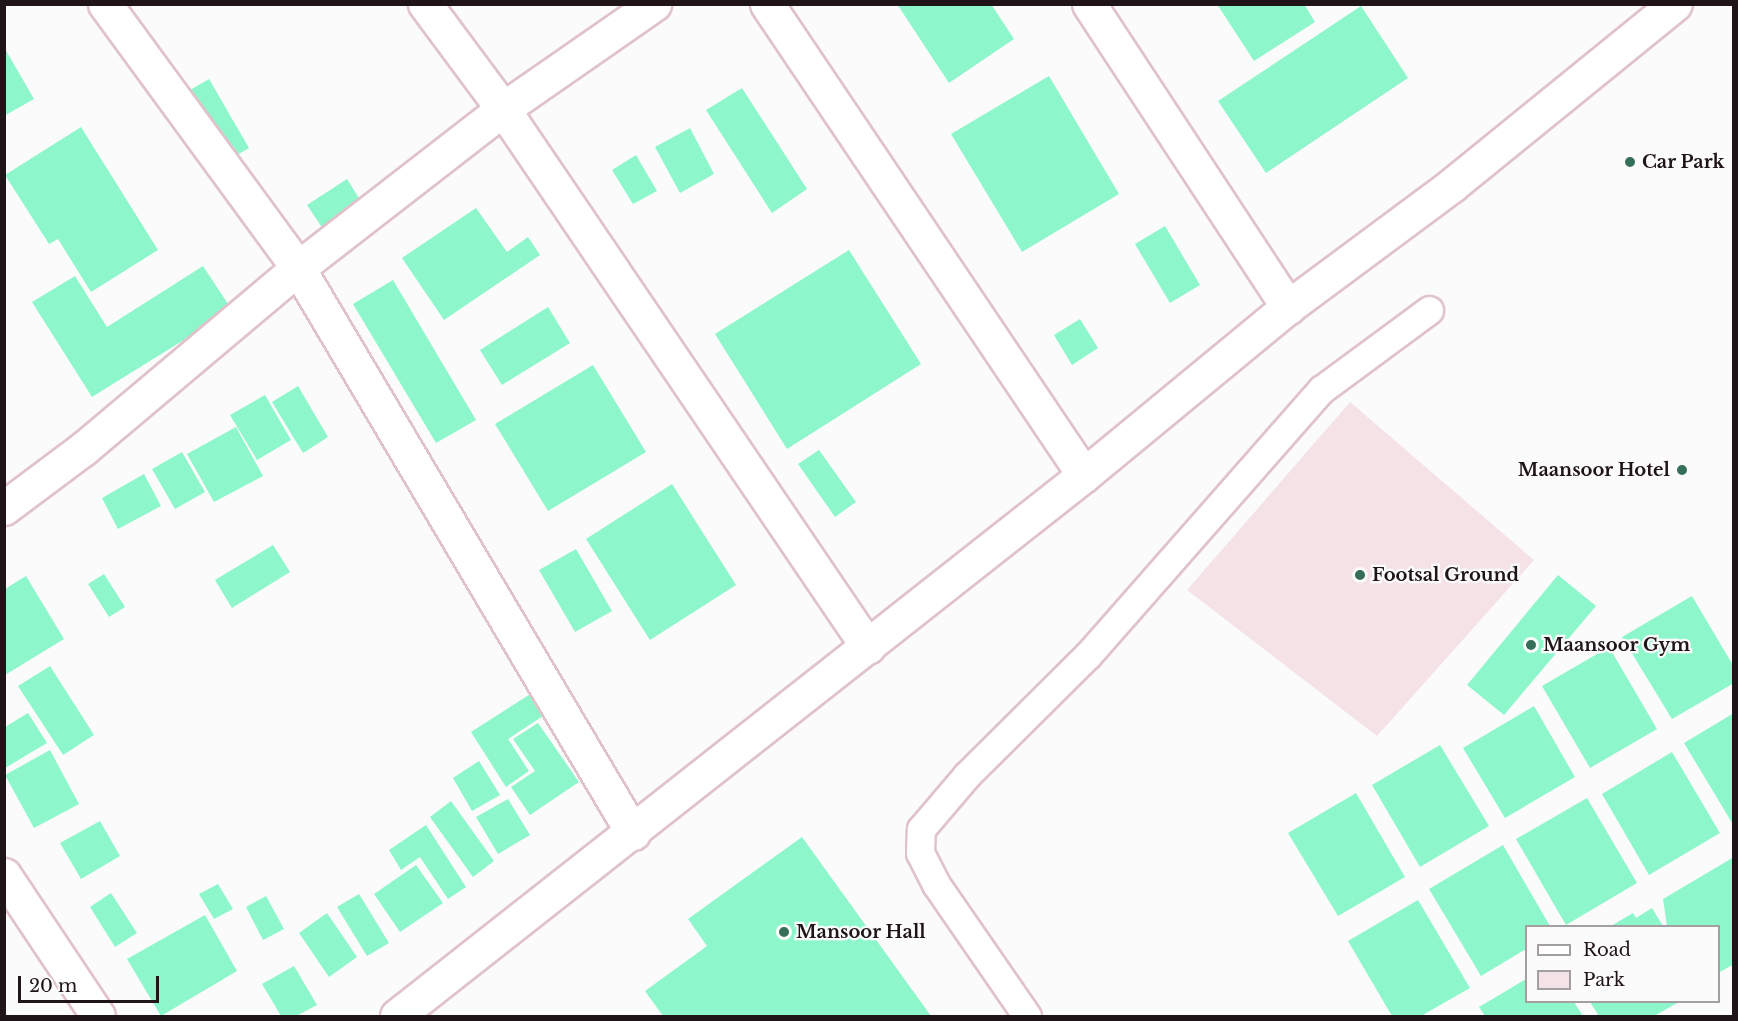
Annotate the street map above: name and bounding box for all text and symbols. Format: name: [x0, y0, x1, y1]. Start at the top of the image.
place label: Car Park: [1642, 151, 1725, 173]
marker: Car Park: [1623, 155, 1637, 169]
place label: Maansoor Hotel: [1517, 459, 1670, 481]
marker: Maansoor Hotel: [1675, 463, 1689, 477]
place label: Footsal Ground: [1372, 564, 1519, 586]
marker: Footsal Ground: [1353, 568, 1367, 582]
place label: Maansoor Gym: [1543, 634, 1690, 656]
marker: Maansoor Gym: [1524, 638, 1538, 652]
place label: Mansoor Hall: [796, 921, 926, 943]
marker: Mansoor Hall: [777, 925, 791, 939]
legend: [1525, 925, 1720, 1003]
text: Road: [1583, 939, 1631, 961]
scale bar: [21, 964, 162, 1002]
text: Park: [1583, 969, 1625, 991]
text: 20 m: [29, 975, 77, 997]

